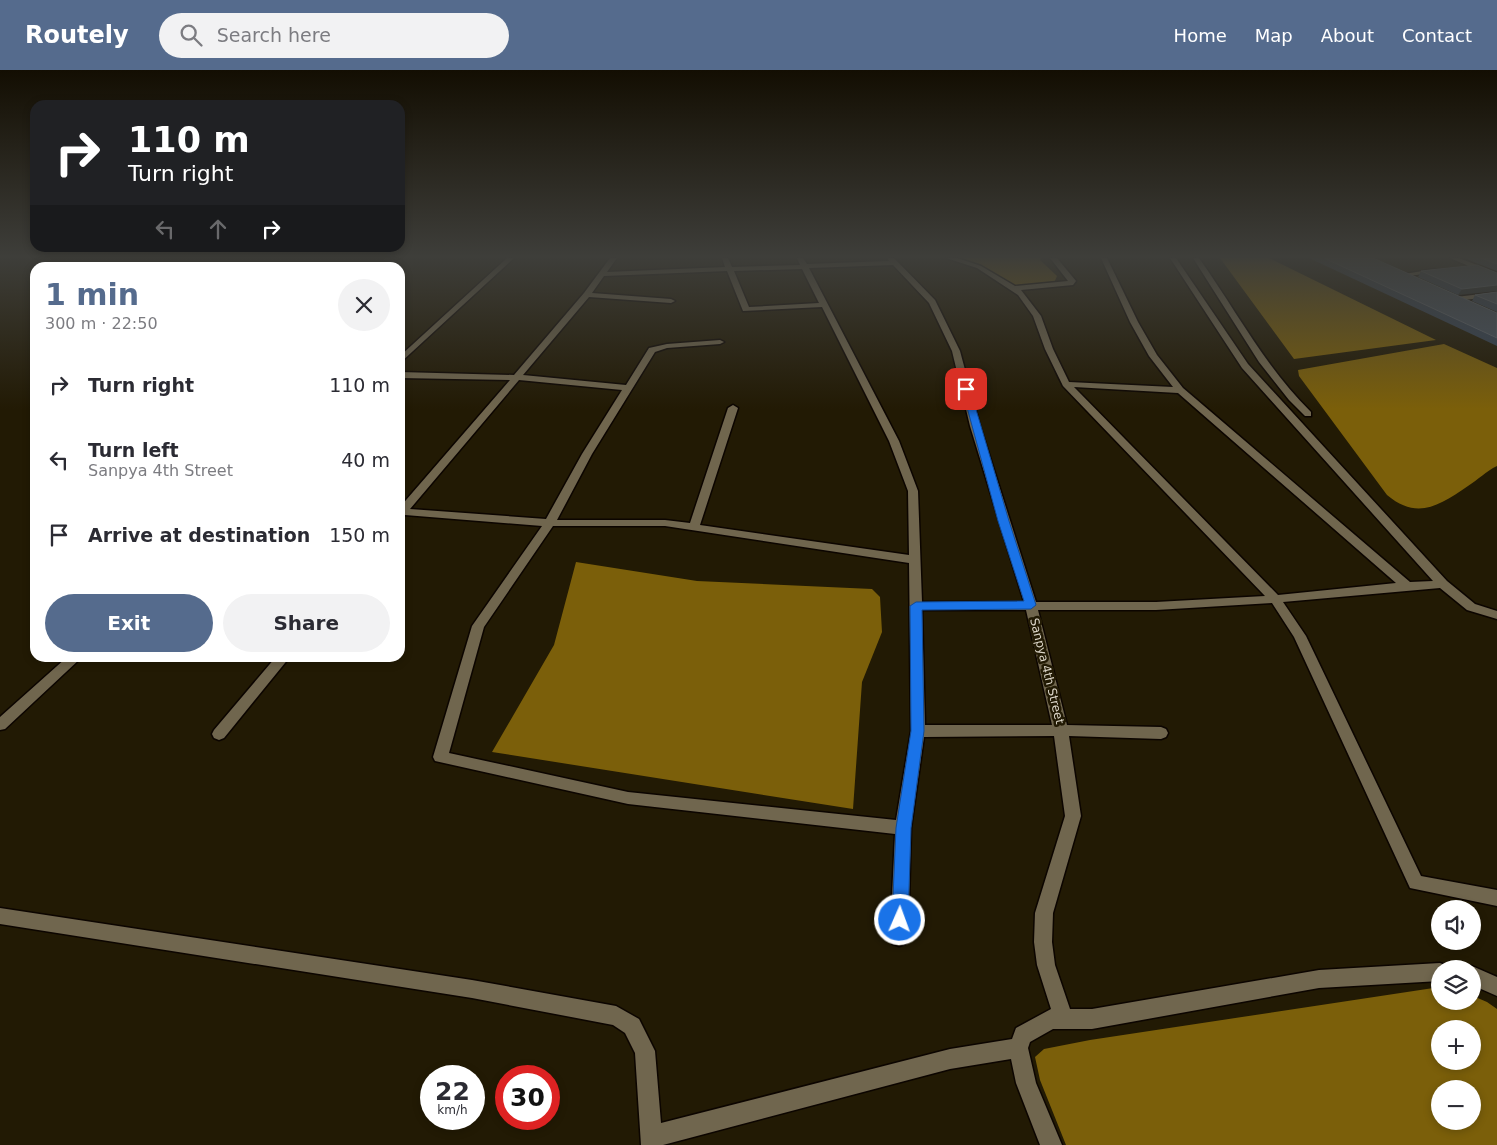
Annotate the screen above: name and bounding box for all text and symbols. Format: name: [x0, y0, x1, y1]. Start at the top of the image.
search box: [159, 13, 509, 58]
text: Routely: [25, 21, 129, 49]
icon: search: [177, 21, 205, 49]
text: Search here: [217, 24, 331, 46]
text: Home: [1174, 25, 1227, 46]
text: Map: [1255, 25, 1293, 46]
text: About: [1321, 25, 1374, 46]
text: Contact: [1402, 25, 1472, 46]
icon: right: [45, 120, 110, 185]
text: 110 m: [128, 120, 250, 160]
text: Turn right: [128, 161, 233, 186]
icon: left: [151, 215, 179, 243]
icon: ahead: [204, 215, 232, 243]
icon: right: [257, 215, 285, 243]
text: 1 min: [45, 277, 139, 312]
button: close: [338, 279, 390, 331]
text: 300 m · 22:50: [45, 314, 158, 333]
pin: [945, 368, 987, 410]
icon: right: [45, 371, 73, 399]
text: Turn right: [88, 374, 194, 396]
text: 110 m: [329, 374, 390, 396]
icon: arrive: [952, 375, 980, 403]
text: Turn left: [88, 439, 179, 461]
icon: left: [45, 446, 73, 474]
text: 40 m: [341, 449, 390, 471]
text: Sanpya 4th Street: [88, 461, 233, 480]
icon: arrive: [45, 521, 73, 549]
text: Arrive at destination: [88, 524, 310, 546]
text: 150 m: [329, 524, 390, 546]
button: Exit: [45, 594, 213, 652]
button: Share: [223, 594, 390, 652]
street label: Sanpya 4th Street: [1027, 617, 1067, 726]
position arrow: [873, 893, 925, 945]
map controls: [1431, 900, 1481, 1130]
button: sound: [1431, 900, 1481, 950]
button: layers: [1431, 960, 1481, 1010]
button: +: [1431, 1020, 1481, 1070]
speed limit sign: 30: [495, 1065, 560, 1130]
text: 22: [435, 1077, 470, 1106]
button: −: [1431, 1080, 1481, 1130]
text: km/h: [437, 1103, 468, 1117]

